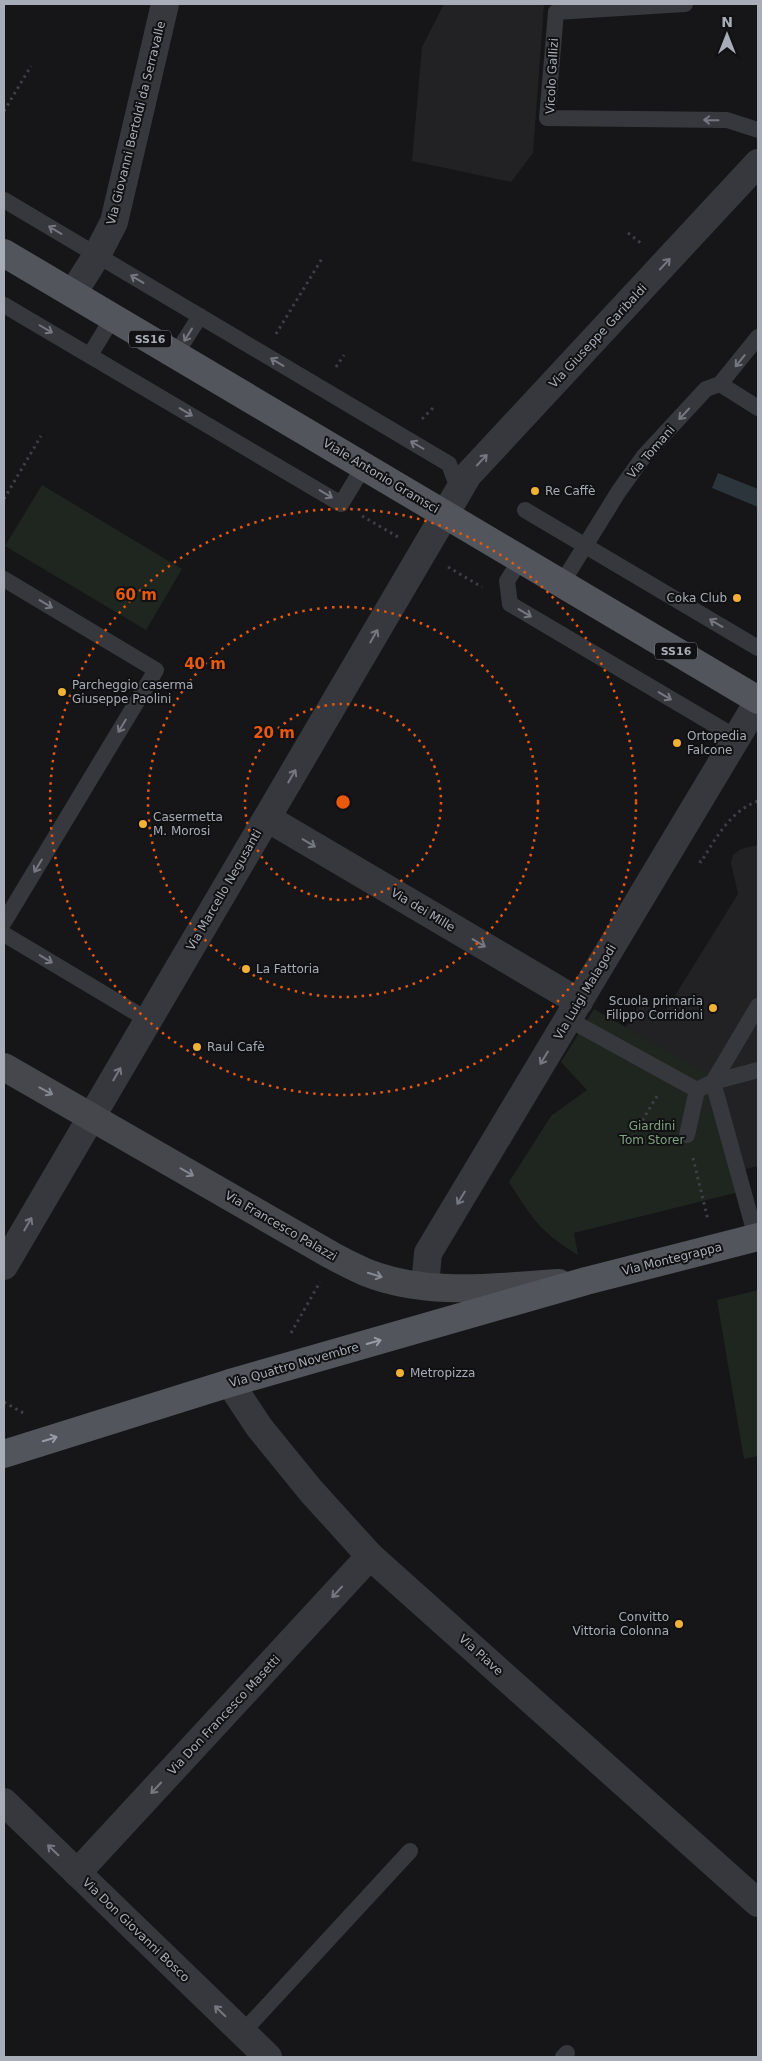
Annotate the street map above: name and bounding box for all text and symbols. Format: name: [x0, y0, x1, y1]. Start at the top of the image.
north arrow: [702, 10, 752, 60]
text: N: [721, 14, 733, 30]
street label: Via Giovanni Bertoldi da Serravalle: [104, 20, 168, 226]
street label: Vicolo Gallizi: [543, 38, 561, 114]
one-way arrow: [703, 115, 720, 125]
one-way arrow: [49, 225, 63, 235]
one-way arrow: [659, 257, 671, 270]
one-way arrow: [130, 274, 145, 284]
street label: Via Giuseppe Garibaldi: [546, 281, 650, 391]
one-way arrow: [38, 325, 52, 335]
one-way arrow: [183, 328, 193, 342]
road number: SS16: [129, 330, 171, 348]
one-way arrow: [735, 355, 746, 368]
one-way arrow: [270, 356, 284, 366]
one-way arrow: [178, 407, 192, 417]
one-way arrow: [678, 408, 690, 421]
street label: Via Tomani: [624, 423, 678, 481]
street label: Viale Antonio Gramsci: [321, 436, 441, 516]
one-way arrow: [409, 440, 424, 450]
one-way arrow: [476, 453, 488, 466]
place label: Re Caffè: [545, 484, 595, 498]
marker: Re Caffè: [529, 485, 541, 497]
one-way arrow: [318, 490, 332, 500]
text: 60 m: [115, 586, 157, 604]
place label: Coka Club: [666, 591, 727, 605]
marker: Coka Club: [731, 592, 743, 604]
one-way arrow: [38, 599, 52, 609]
one-way arrow: [518, 608, 532, 618]
one-way arrow: [710, 617, 724, 627]
one-way arrow: [369, 629, 379, 643]
road number: SS16: [655, 642, 697, 659]
text: 40 m: [184, 655, 226, 673]
place label: Parcheggio caserma Giuseppe Paolini: [72, 678, 193, 706]
marker: Parcheggio caserma Giuseppe Paolini: [56, 686, 68, 698]
one-way arrow: [657, 691, 671, 701]
one-way arrow: [116, 719, 126, 733]
text: 20 m: [253, 724, 295, 742]
place label: Ortopedia Falcone: [687, 729, 747, 757]
marker: Ortopedia Falcone: [671, 737, 683, 749]
one-way arrow: [287, 769, 297, 783]
centre of rings: [334, 793, 352, 811]
place label: Casermetta M. Morosi: [153, 810, 223, 838]
marker: Casermetta M. Morosi: [137, 818, 149, 830]
street label: Via Marcello Negusanti: [184, 827, 264, 953]
one-way arrow: [301, 838, 315, 848]
one-way arrow: [32, 858, 42, 872]
street label: Via dei Mille: [388, 885, 458, 935]
one-way arrow: [471, 939, 486, 948]
street label: Via Luigi Malagodi: [551, 942, 619, 1042]
one-way arrow: [38, 954, 52, 964]
place label: La Fattoria: [256, 962, 319, 976]
marker: La Fattoria: [240, 963, 252, 975]
place label: Scuola primaria Filippo Corridoni: [606, 994, 703, 1022]
marker: Scuola primaria Filippo Corridoni: [707, 1002, 719, 1014]
place label: Raul Cafè: [207, 1040, 265, 1054]
marker: Raul Cafè: [191, 1041, 203, 1053]
one-way arrow: [539, 1051, 549, 1065]
one-way arrow: [112, 1067, 122, 1081]
one-way arrow: [39, 1086, 54, 1096]
park label: Giardini Tom Storer: [619, 1119, 684, 1147]
one-way arrow: [180, 1167, 194, 1177]
street label: Via Francesco Palazzi: [222, 1188, 340, 1264]
one-way arrow: [455, 1190, 465, 1204]
one-way arrow: [24, 1218, 34, 1232]
street label: Via Montegrappa: [621, 1240, 723, 1278]
one-way arrow: [367, 1271, 383, 1281]
one-way arrow: [365, 1337, 381, 1346]
street label: Via Quattro Novembre: [228, 1340, 360, 1390]
place label: Metropizza: [410, 1366, 475, 1380]
marker: Metropizza: [394, 1367, 406, 1379]
one-way arrow: [42, 1433, 58, 1443]
one-way arrow: [331, 1585, 343, 1598]
place label: Convitto Vittoria Colonna: [573, 1610, 669, 1638]
marker: Convitto Vittoria Colonna: [673, 1618, 685, 1630]
street label: Via Piave: [456, 1632, 506, 1678]
street label: Via Don Francesco Masetti: [165, 1652, 283, 1778]
one-way arrow: [150, 1782, 162, 1795]
one-way arrow: [47, 1844, 59, 1856]
street label: Via Don Giovanni Bosco: [80, 1875, 192, 1985]
one-way arrow: [214, 2005, 226, 2017]

